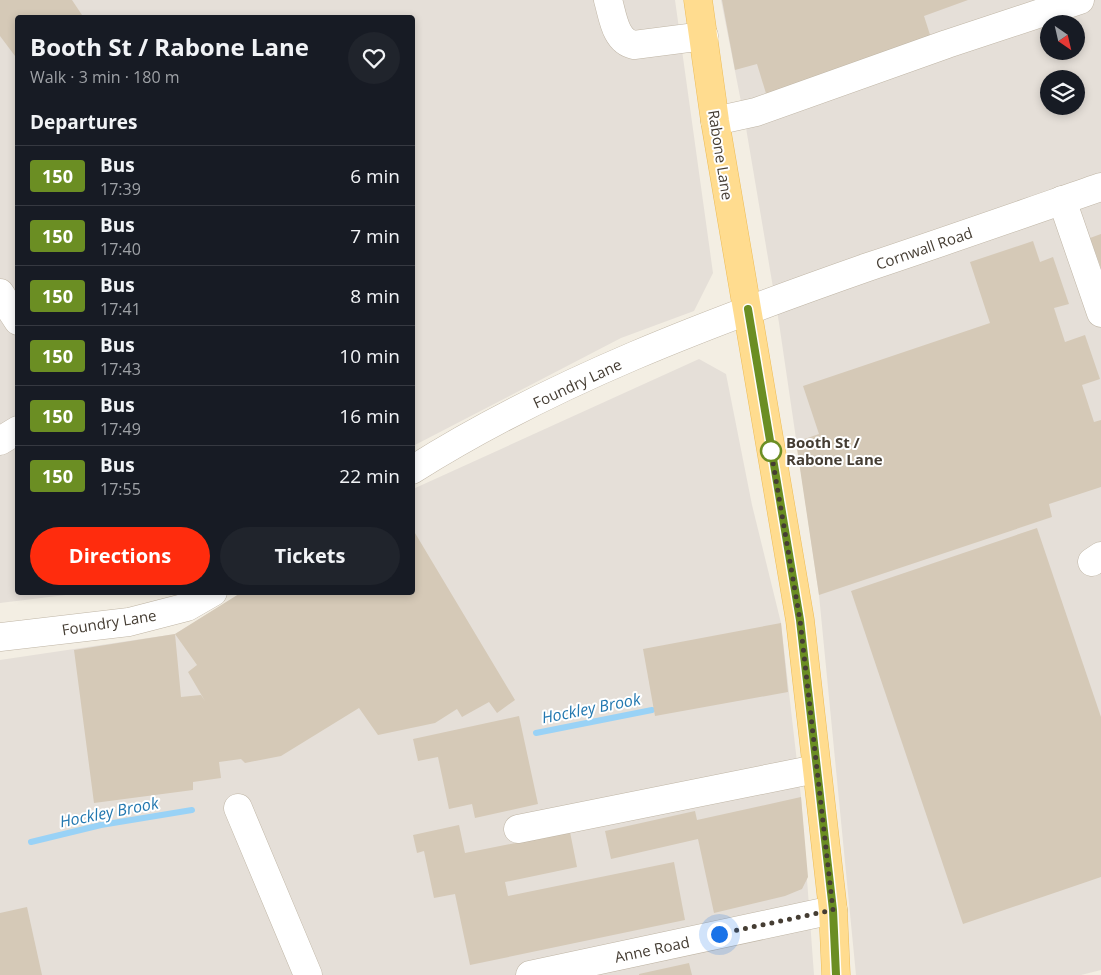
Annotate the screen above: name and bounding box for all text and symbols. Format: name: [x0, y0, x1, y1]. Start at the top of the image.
north arrow: [1040, 15, 1085, 60]
map controls: [1040, 15, 1085, 115]
text: Booth St / Rabone Lane: [30, 30, 309, 63]
button: heart: [348, 32, 400, 84]
text: Walk · 3 min · 180 m: [30, 66, 180, 88]
button: layers: [1040, 70, 1085, 115]
street label: Rabone Lane: [704, 108, 738, 202]
text: Departures: [30, 109, 137, 135]
text: Bus: [100, 152, 135, 178]
text: 6 min: [350, 163, 400, 189]
text: 150: [42, 164, 73, 188]
text: 17:39: [100, 178, 141, 200]
text: Bus: [100, 212, 135, 238]
street label: Cornwall Road: [873, 222, 975, 274]
text: 7 min: [350, 223, 400, 249]
text: 150: [42, 224, 73, 248]
text: 17:40: [100, 238, 141, 260]
text: Bus: [100, 272, 135, 298]
text: 8 min: [350, 283, 400, 309]
text: 150: [42, 284, 73, 308]
text: 17:41: [100, 298, 141, 320]
text: Bus: [100, 332, 135, 358]
text: 10 min: [339, 343, 400, 369]
text: 150: [42, 344, 73, 368]
street label: Foundry Lane: [529, 354, 625, 412]
text: 17:43: [100, 358, 141, 380]
text: Bus: [100, 392, 135, 418]
text: 16 min: [339, 403, 400, 429]
text: 150: [42, 404, 73, 428]
text: 17:49: [100, 418, 141, 440]
place label: Booth St / Rabone Lane: [786, 432, 883, 469]
marker: Booth St / Rabone Lane: [760, 440, 782, 462]
text: Bus: [100, 452, 135, 478]
text: 22 min: [339, 463, 400, 489]
text: 150: [42, 464, 73, 488]
text: 17:55: [100, 478, 141, 500]
button: Directions: [30, 527, 210, 585]
button: Tickets: [220, 527, 400, 585]
street label: Foundry Lane: [60, 605, 158, 639]
water label: Hockley Brook: [540, 687, 643, 728]
water label: Hockley Brook: [58, 791, 161, 832]
your location: [707, 922, 732, 947]
street label: Anne Road: [613, 931, 691, 967]

